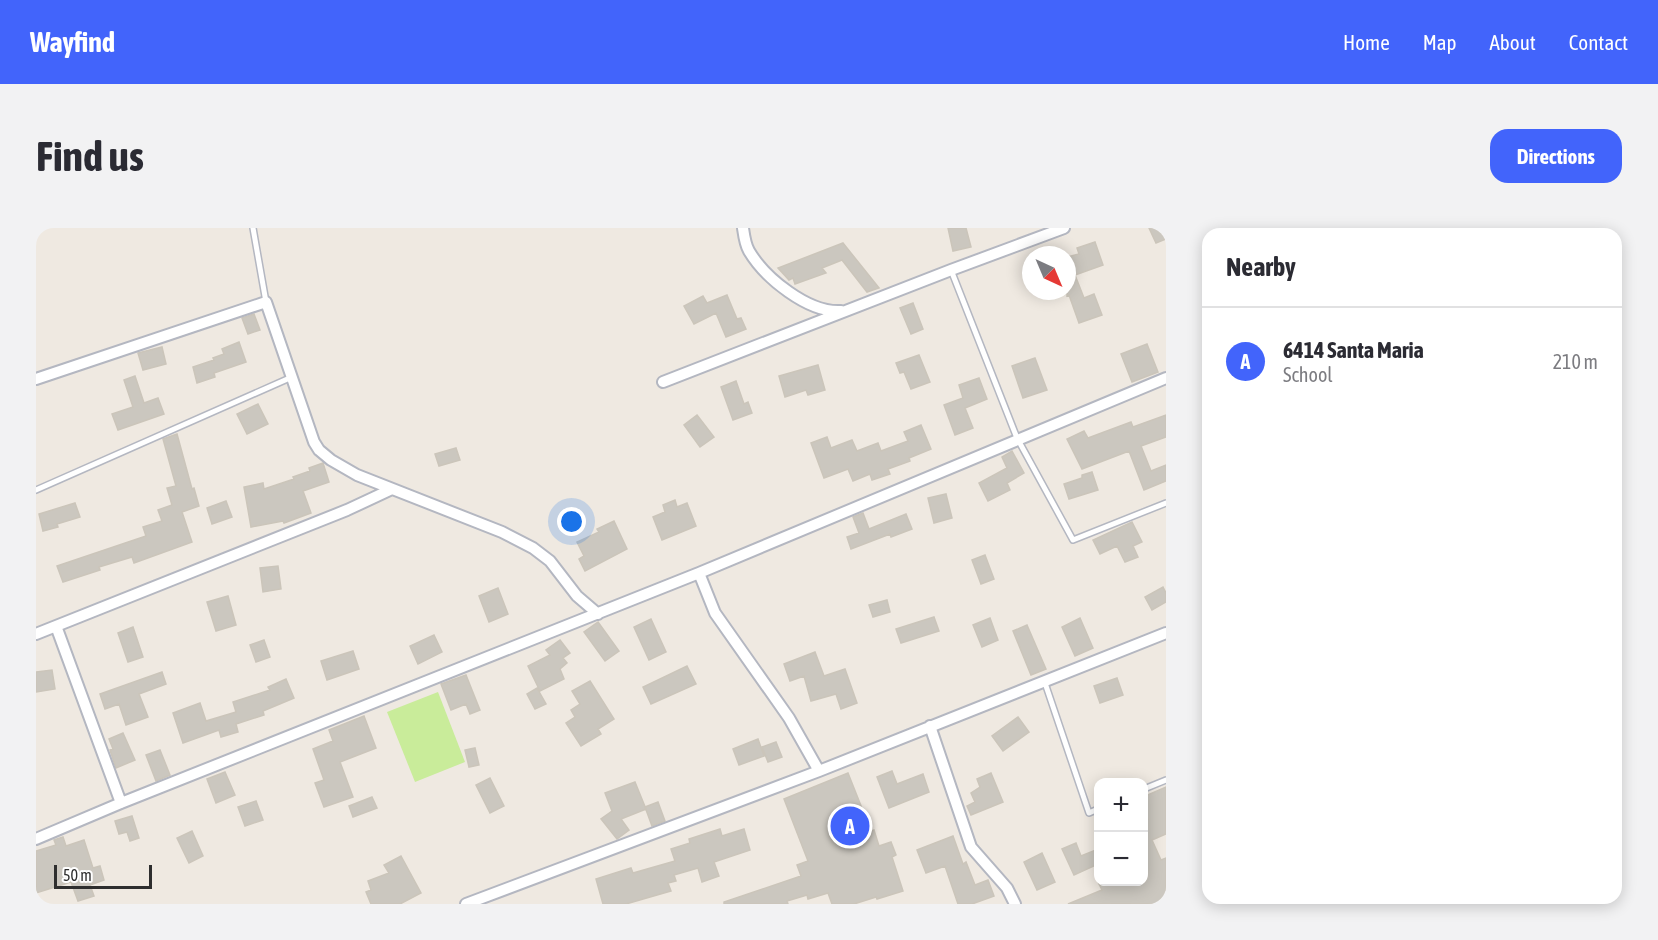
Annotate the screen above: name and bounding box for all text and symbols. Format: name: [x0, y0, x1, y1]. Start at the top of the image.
text: Wayfind: [30, 26, 115, 58]
text: Home: [1343, 30, 1390, 54]
text: Map: [1423, 30, 1457, 54]
text: About: [1490, 30, 1536, 54]
text: Contact: [1569, 30, 1628, 54]
button: Directions: [1490, 129, 1622, 183]
text: Find us: [36, 132, 144, 180]
north arrow: [1022, 246, 1076, 300]
text: Nearby: [1226, 252, 1296, 282]
text: 6414 Santa Maria: [1283, 337, 1424, 363]
text: A: [1241, 350, 1250, 373]
text: 210 m: [1553, 350, 1598, 373]
text: School: [1283, 363, 1333, 386]
your location: [557, 507, 586, 536]
map controls: [1094, 778, 1148, 886]
button: +: [1094, 778, 1148, 832]
pin: A: [830, 804, 870, 848]
button: −: [1094, 832, 1148, 886]
scale bar: [54, 862, 152, 890]
text: 50 m: [63, 866, 92, 884]

